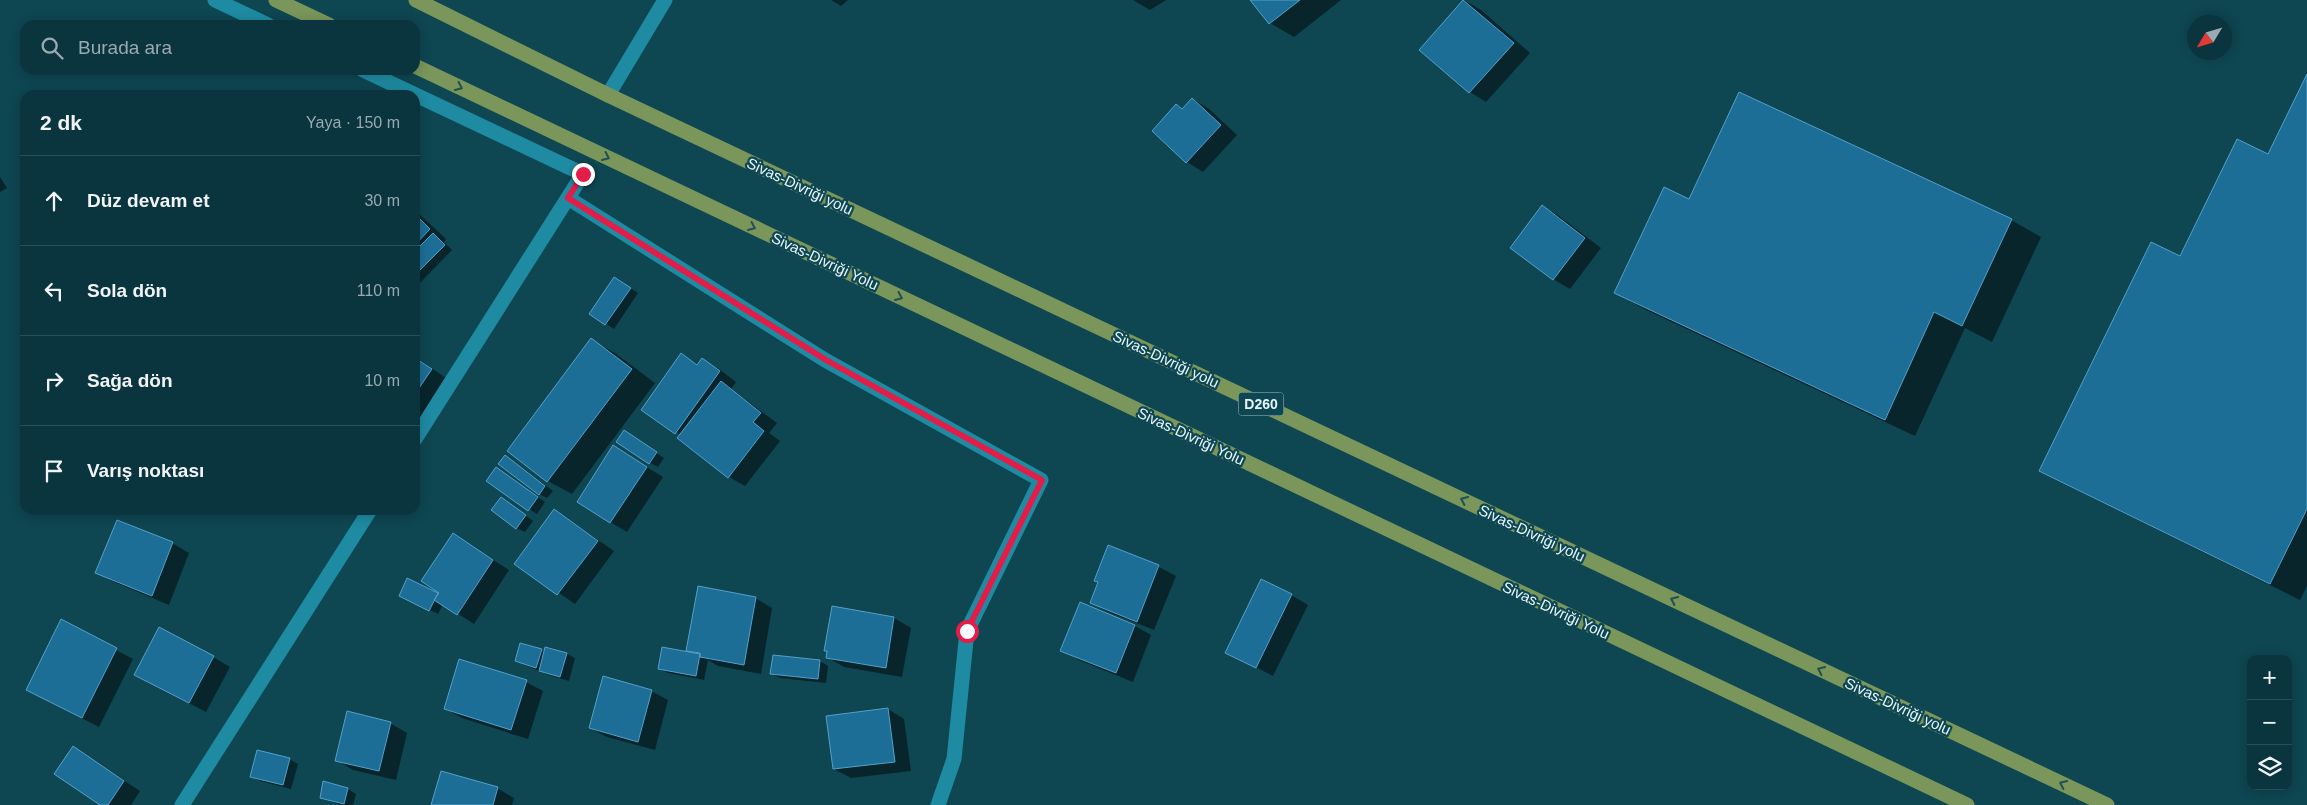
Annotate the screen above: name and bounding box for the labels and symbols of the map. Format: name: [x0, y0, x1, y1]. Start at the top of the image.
north arrow: [2187, 15, 2232, 60]
one-way arrow: [454, 81, 463, 91]
one-way arrow: [601, 151, 610, 161]
street label: Sivas-Divriği yolu: [744, 154, 856, 218]
route end: [572, 163, 595, 186]
one-way arrow: [747, 220, 756, 230]
street label: Sivas-Divriği Yolu: [769, 229, 881, 293]
one-way arrow: [894, 290, 903, 301]
street label: Sivas-Divriği yolu: [1110, 327, 1222, 391]
road number: D260: [1238, 392, 1284, 416]
street label: Sivas-Divriği Yolu: [1135, 404, 1247, 468]
one-way arrow: [1460, 496, 1469, 507]
street label: Sivas-Divriği yolu: [1476, 501, 1588, 565]
street label: Sivas-Divriği Yolu: [1500, 578, 1612, 642]
one-way arrow: [1670, 596, 1679, 606]
route start: [956, 620, 979, 643]
one-way arrow: [1817, 665, 1826, 676]
street label: Sivas-Divriği yolu: [1842, 674, 1954, 738]
one-way arrow: [2059, 780, 2068, 790]

